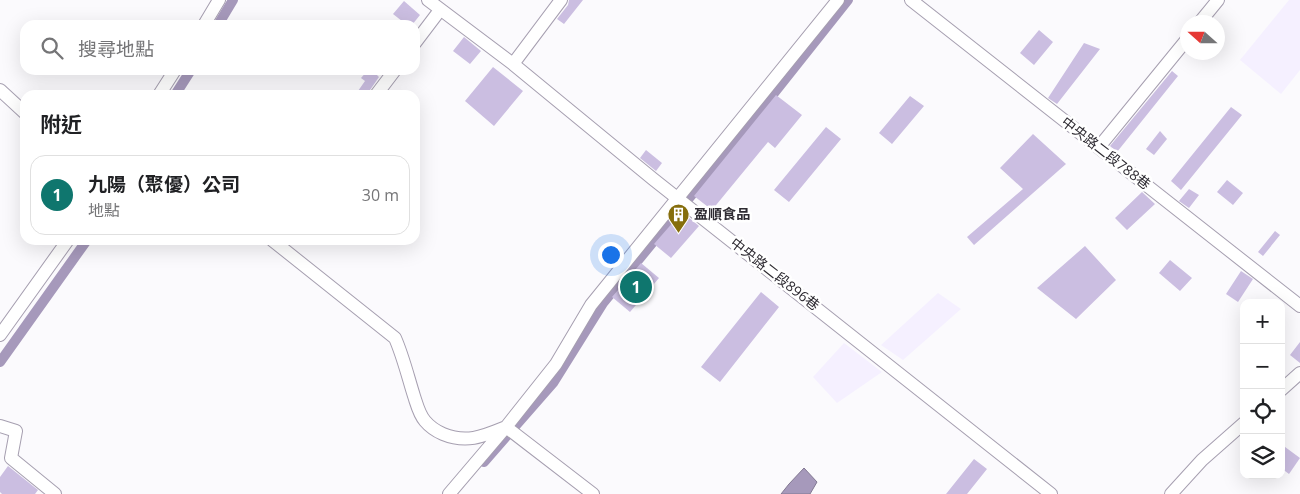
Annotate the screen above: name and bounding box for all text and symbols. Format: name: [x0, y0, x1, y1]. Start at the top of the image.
north arrow: [1180, 15, 1225, 60]
search box: [20, 20, 420, 75]
icon: search: [38, 34, 66, 62]
text: 搜尋地點: [78, 36, 154, 62]
text: 附近: [40, 110, 82, 138]
street label: 中央路二段788巷: [1058, 112, 1155, 193]
text: 九陽（聚優）公司: [88, 171, 240, 197]
text: 1: [52, 184, 62, 206]
text: 30 m: [362, 184, 399, 206]
text: 地點: [88, 199, 120, 221]
building icon: 盈順食品: [666, 202, 690, 233]
place label: 盈順食品: [694, 204, 750, 223]
street label: 中央路二段896巷: [727, 233, 824, 314]
your location: [598, 242, 624, 268]
pin: 1: [620, 268, 652, 306]
map controls: [1240, 299, 1285, 479]
button: +: [1240, 299, 1285, 344]
button: −: [1240, 344, 1285, 389]
button: locate: [1240, 389, 1285, 434]
button: layers: [1240, 434, 1285, 479]

